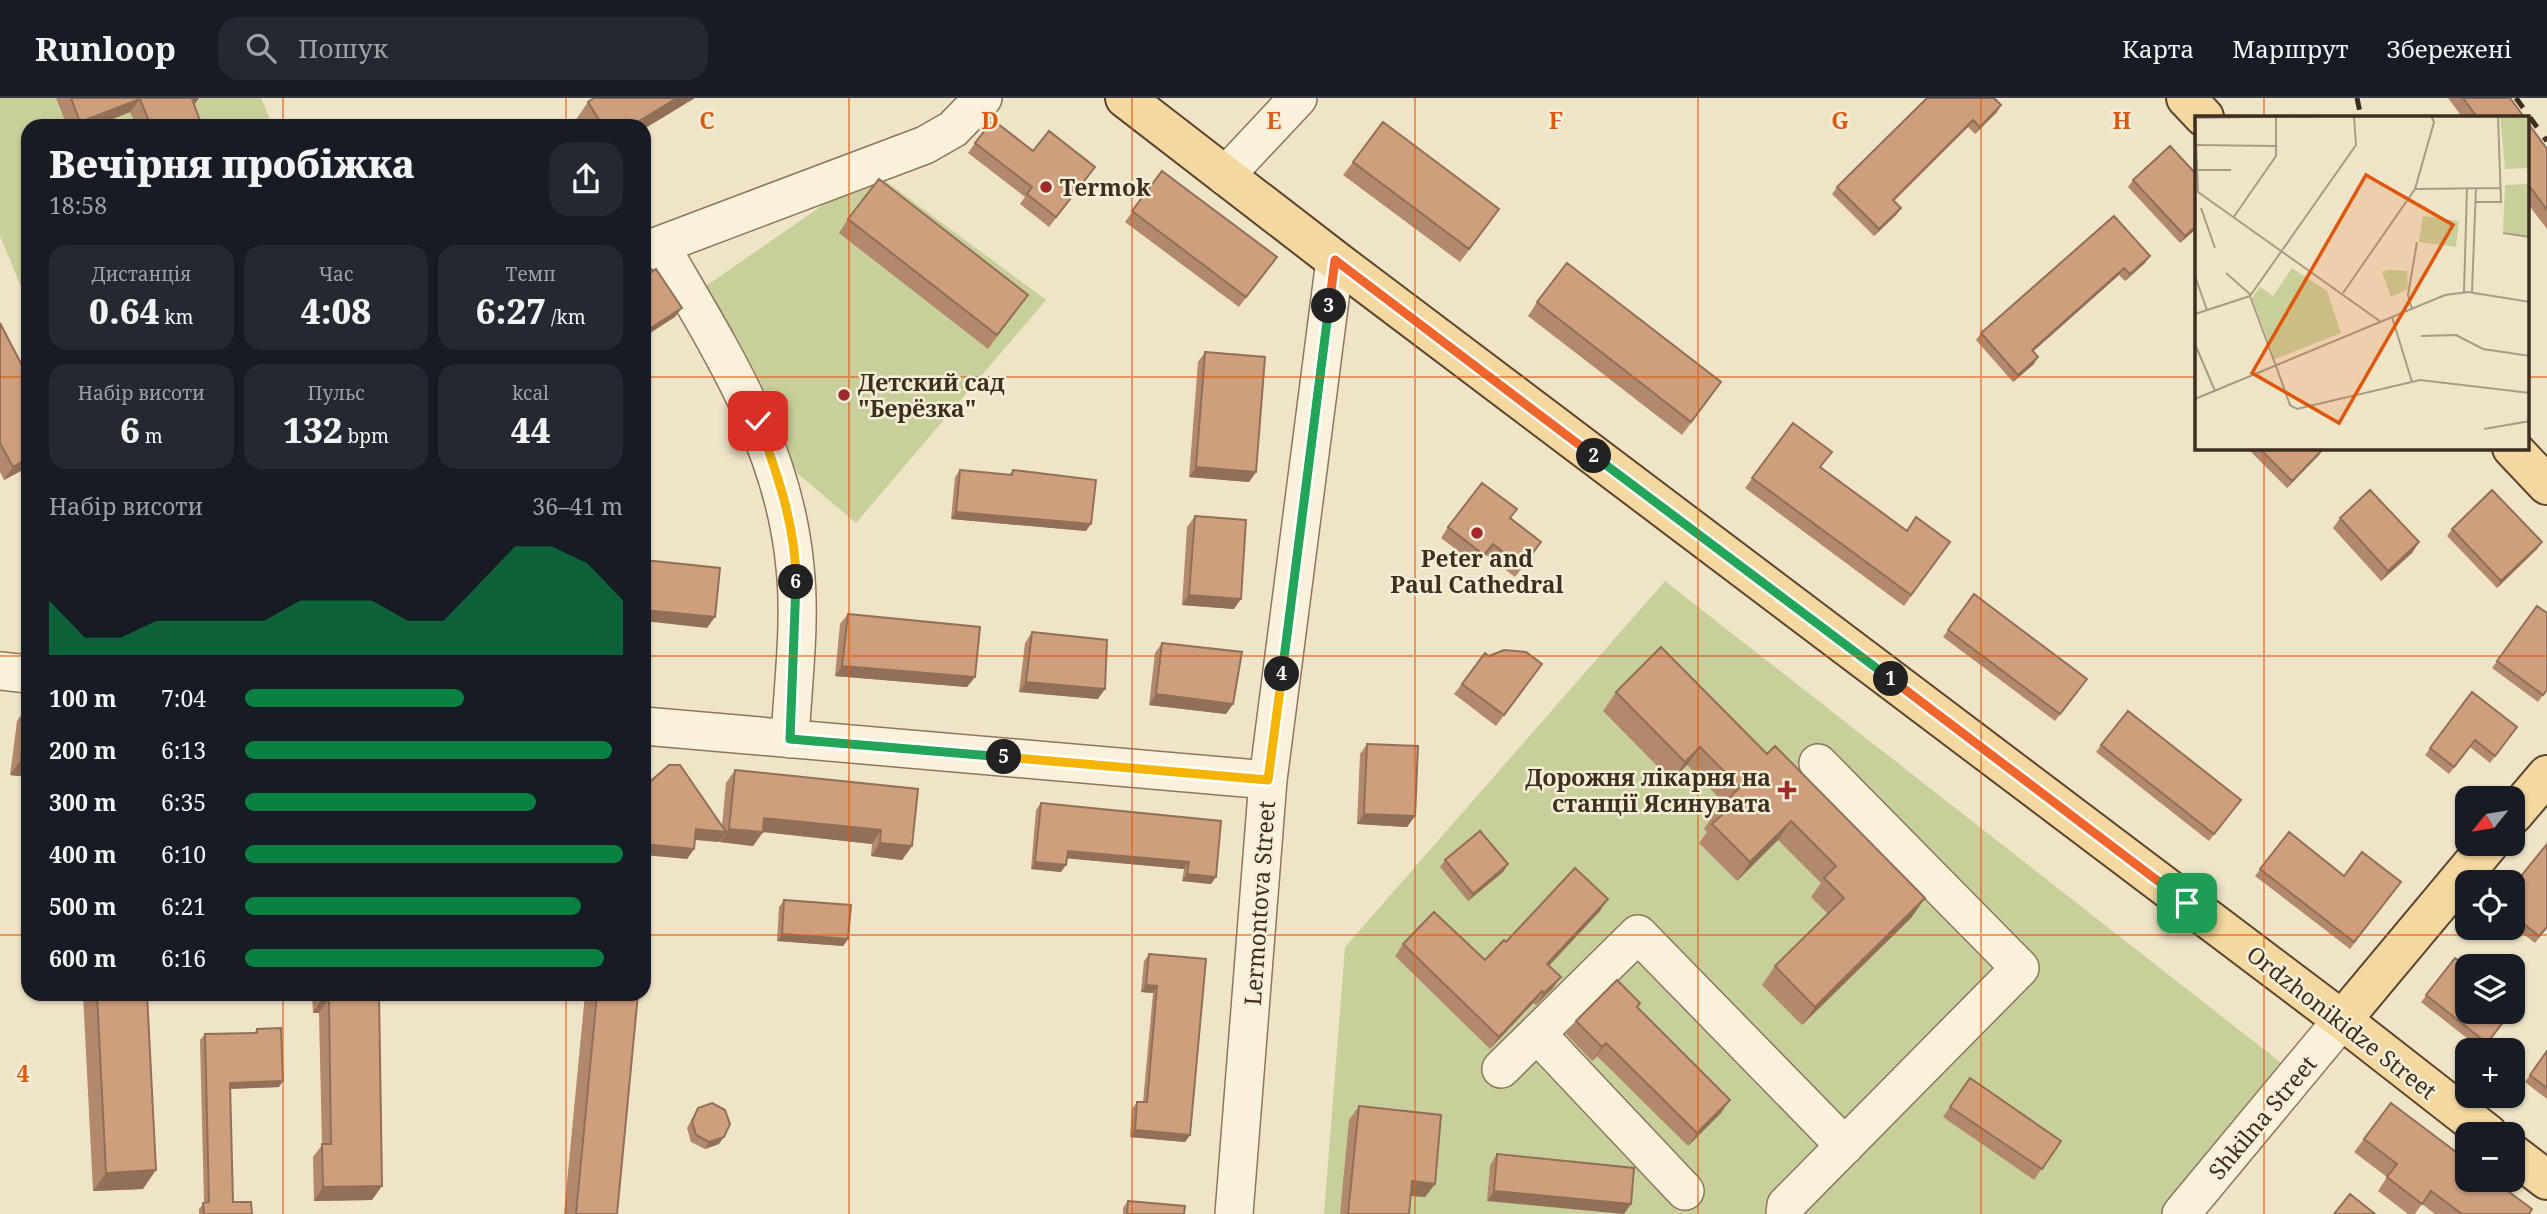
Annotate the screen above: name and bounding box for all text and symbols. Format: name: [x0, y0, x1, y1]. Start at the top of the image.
search box: [218, 17, 708, 80]
text: Runloop: [35, 26, 176, 71]
icon: search: [242, 29, 280, 67]
text: Пошук: [298, 30, 388, 66]
text: Карта: [2122, 32, 2194, 65]
text: Маршрут: [2232, 32, 2348, 65]
text: Збережені: [2386, 32, 2512, 65]
text: C: [699, 104, 715, 136]
text: D: [981, 104, 999, 136]
text: E: [1266, 104, 1282, 136]
text: F: [1549, 104, 1563, 136]
text: G: [1831, 104, 1849, 136]
text: H: [2113, 104, 2132, 136]
inset map: [2195, 116, 2530, 450]
text: Вечірня пробіжка: [49, 137, 415, 189]
button: share: [549, 142, 623, 216]
place label: Termok: [1060, 171, 1151, 203]
marker: Termok: [1038, 179, 1054, 195]
text: 18:58: [49, 189, 107, 221]
text: Дистанція: [91, 261, 191, 287]
text: Час: [319, 261, 353, 287]
text: Темп: [506, 261, 556, 287]
text: 0.64: [89, 287, 160, 334]
text: 4:08: [301, 287, 371, 334]
text: 6:27: [476, 287, 546, 334]
pin: 3: [1312, 288, 1346, 324]
text: 3: [1323, 292, 1334, 318]
text: km: [160, 304, 194, 330]
text: /km: [546, 304, 586, 330]
place label: Детский сад "Берёзка": [858, 366, 1005, 424]
text: Набір висоти: [78, 380, 205, 406]
text: Пульс: [308, 380, 364, 406]
text: kcal: [512, 380, 549, 406]
marker: Детский сад "Берёзка": [836, 387, 852, 403]
pin: [728, 391, 788, 451]
icon: check: [739, 402, 777, 440]
text: 6: [120, 406, 140, 453]
text: 132: [283, 406, 343, 453]
text: 44: [511, 406, 551, 453]
text: m: [140, 423, 163, 449]
text: bpm: [343, 423, 389, 449]
pin: 2: [1576, 438, 1612, 474]
text: 2: [1588, 442, 1599, 468]
text: Набір висоти: [49, 490, 203, 522]
text: 36–41 m: [532, 490, 623, 522]
marker: Peter and Paul Cathedral: [1469, 525, 1485, 541]
place label: Peter and Paul Cathedral: [1390, 542, 1564, 600]
pin: 6: [778, 564, 814, 600]
text: 6: [790, 568, 801, 594]
pin: 4: [1264, 656, 1300, 692]
text: 4: [1276, 660, 1287, 686]
pin: 1: [1874, 662, 1909, 696]
text: 1: [1885, 665, 1896, 691]
text: 100 m: [49, 682, 117, 714]
text: 7:04: [161, 682, 206, 714]
text: 200 m: [49, 734, 117, 766]
text: 6:13: [161, 734, 206, 766]
pin: 5: [986, 740, 1021, 774]
text: 5: [998, 743, 1009, 769]
place label: Дорожня лікарня на станції Ясинувата: [1525, 761, 1771, 819]
marker: Дорожня лікарня на станції Ясинувата: [1777, 780, 1797, 800]
text: 300 m: [49, 786, 117, 818]
text: 6:35: [161, 786, 206, 818]
north arrow: [2455, 786, 2525, 856]
map controls: [2455, 786, 2525, 1192]
street label: Lermontova Street: [1236, 800, 1282, 1006]
text: 400 m: [49, 838, 117, 870]
text: 6:10: [161, 838, 206, 870]
button: locate: [2455, 870, 2525, 940]
pin: [2157, 873, 2217, 933]
icon: arrive: [2168, 884, 2206, 922]
text: 500 m: [49, 890, 117, 922]
text: 6:21: [161, 890, 206, 922]
street label: Ordzhonikidze Street: [2240, 938, 2444, 1106]
text: 600 m: [49, 942, 117, 974]
text: 6:16: [161, 942, 206, 974]
button: layers: [2455, 954, 2525, 1024]
button: +: [2455, 1038, 2525, 1108]
street label: Shkilna Street: [2201, 1048, 2323, 1186]
text: 4: [17, 1057, 30, 1089]
button: −: [2455, 1122, 2525, 1192]

